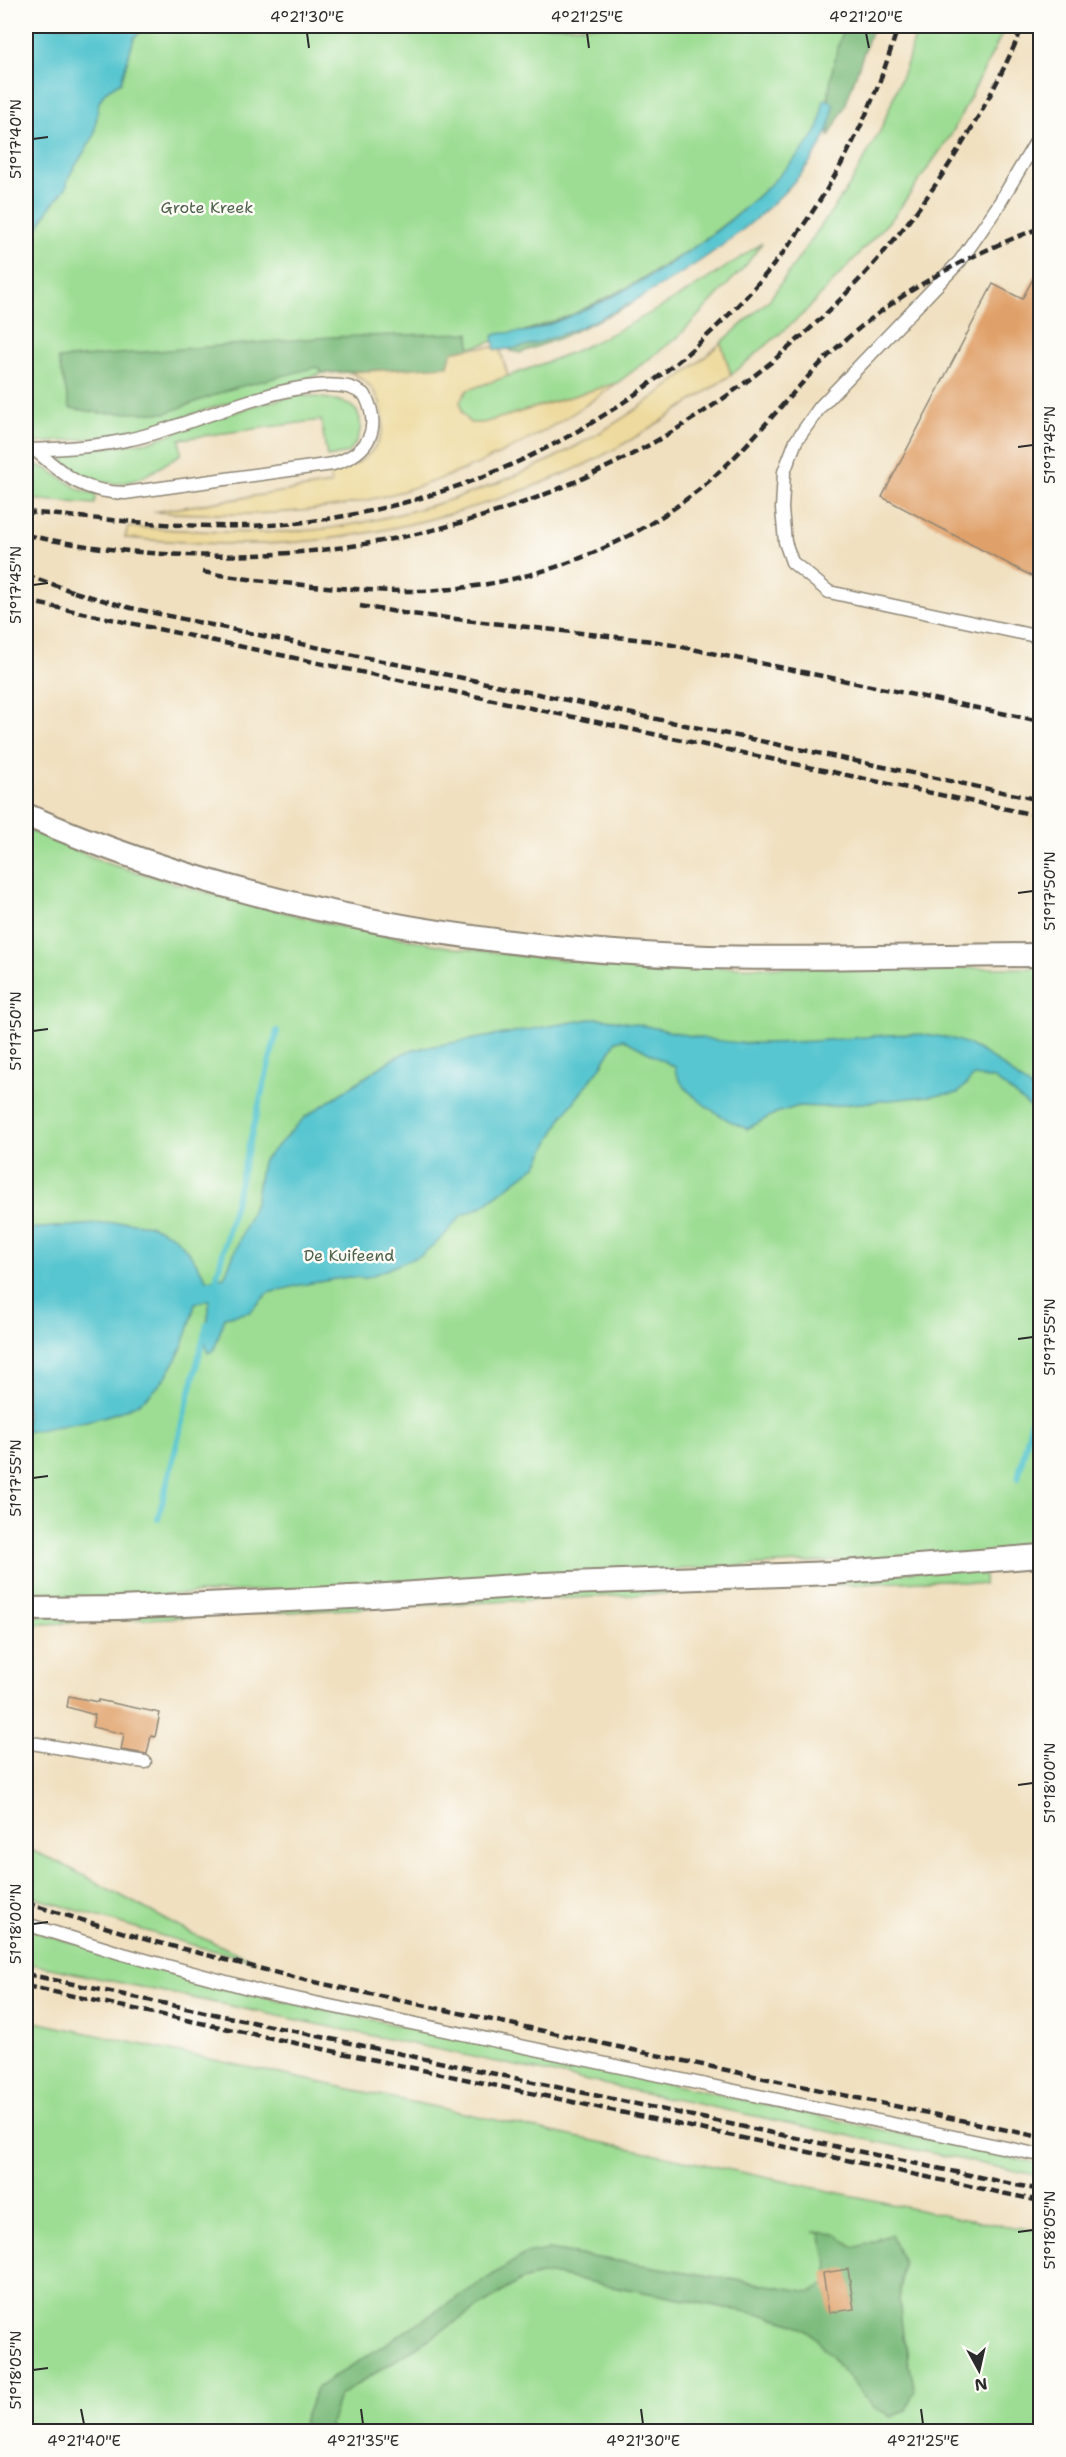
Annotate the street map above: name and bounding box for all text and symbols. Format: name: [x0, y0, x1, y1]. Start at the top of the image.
text: 4°21'30"E: [270, 7, 344, 27]
text: 4°21'25"E: [551, 7, 623, 27]
text: 4°21'20"E: [829, 7, 903, 27]
text: 51°17'40"N: [6, 99, 26, 179]
park label: Grote Kreek: [161, 197, 253, 218]
text: 51°17'45"N: [1040, 406, 1060, 484]
text: 51°17'45"N: [6, 546, 26, 624]
text: 51°17'50"N: [1040, 851, 1060, 931]
text: 51°17'50"N: [6, 991, 26, 1071]
park label: De Kuifeend: [304, 1245, 394, 1266]
text: 51°17'55"N: [1040, 1298, 1060, 1376]
text: 51°17'55"N: [6, 1439, 26, 1517]
text: 51°18'00"N: [1040, 1743, 1060, 1823]
text: 51°18'00"N: [6, 1884, 26, 1964]
text: 51°18'05"N: [1040, 2190, 1060, 2270]
text: 51°18'05"N: [6, 2330, 26, 2410]
north arrow: [949, 2340, 1009, 2400]
text: N: [973, 2373, 989, 2396]
text: 4°21'40"E: [47, 2431, 121, 2451]
text: 4°21'35"E: [327, 2431, 399, 2451]
text: 4°21'30"E: [606, 2431, 680, 2451]
text: 4°21'25"E: [887, 2431, 959, 2451]

